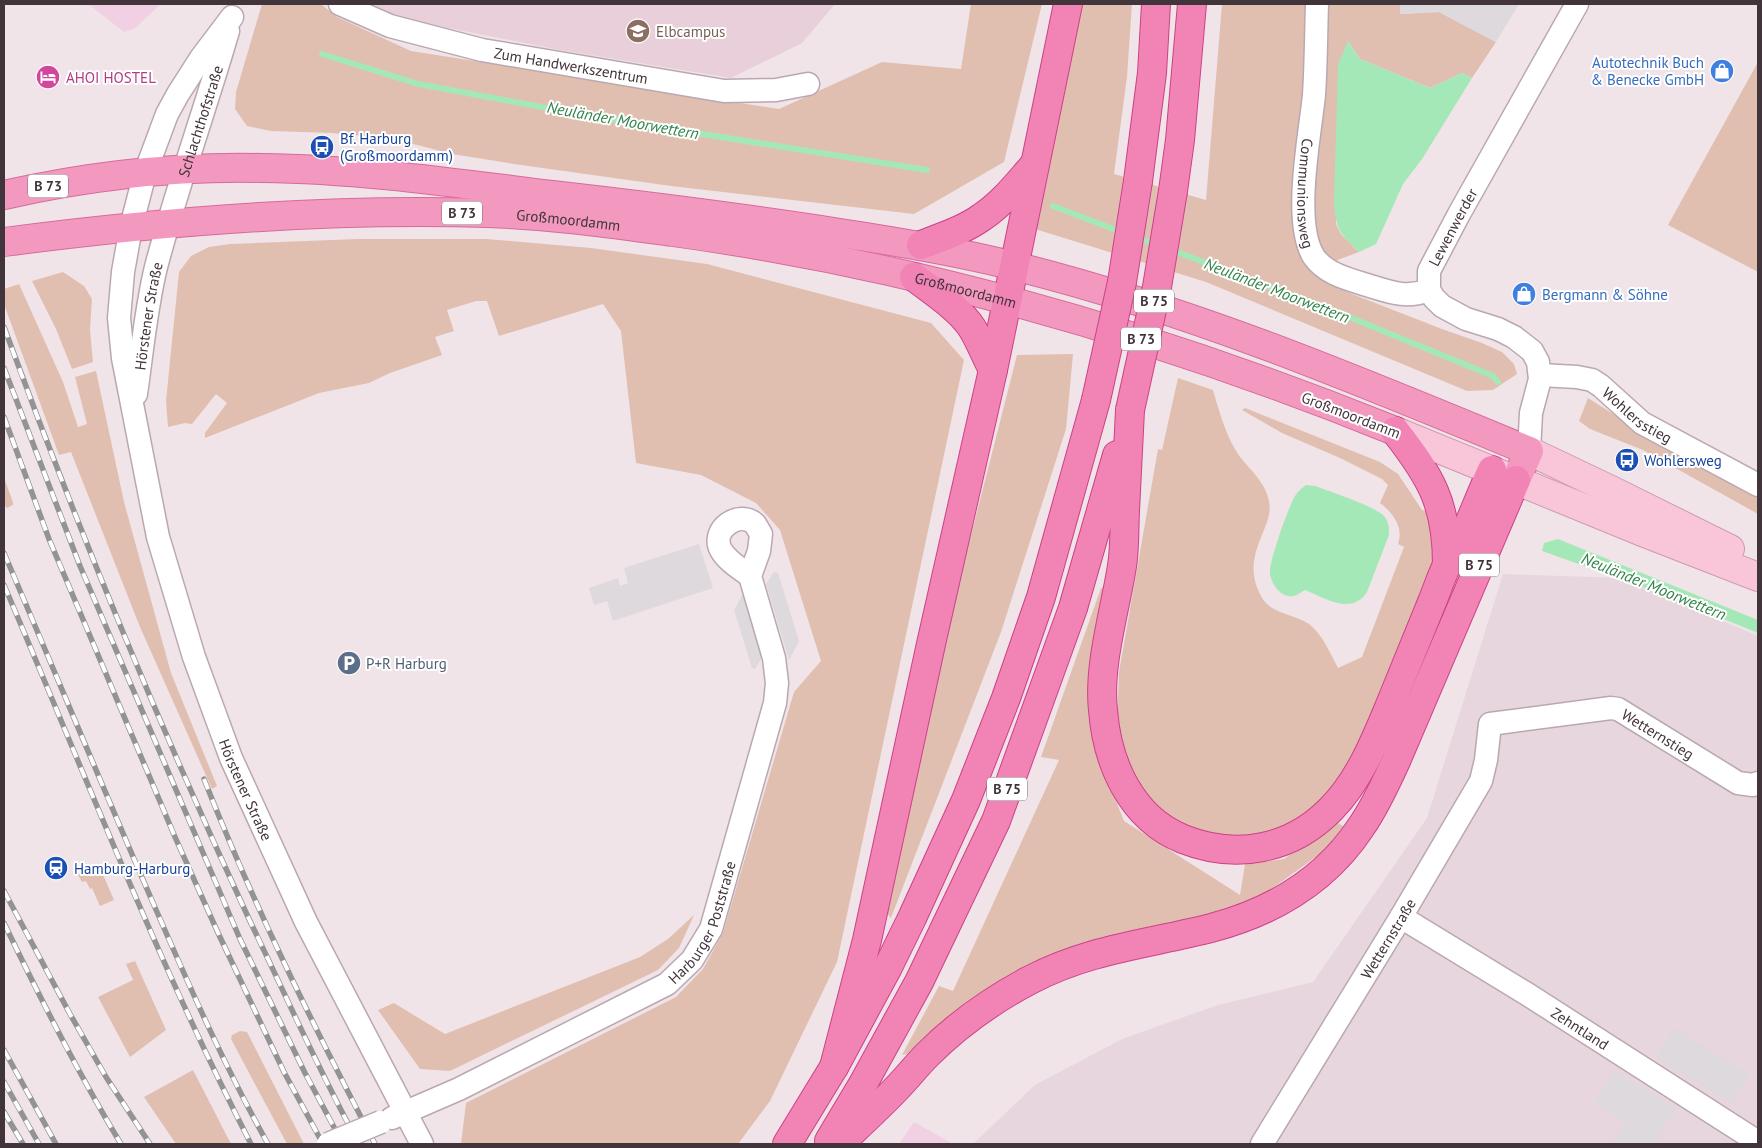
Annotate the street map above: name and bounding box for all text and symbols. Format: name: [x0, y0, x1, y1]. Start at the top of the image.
school or university icon: Elbcampus: [625, 18, 651, 44]
place label: Elbcampus: [656, 22, 725, 41]
street label: Zum Handwerkszentrum: [493, 43, 649, 87]
place label: Autotechnik Buch & Benecke GmbH: [1591, 53, 1704, 89]
shop icon: Autotechnik Buch & Benecke GmbH: [1709, 58, 1735, 84]
street label: Schlachthofstraße: [173, 63, 227, 179]
hotel icon: AHOI HOSTEL: [35, 64, 61, 90]
place label: AHOI HOSTEL: [66, 68, 156, 87]
water label: Neuländer Moorwettern: [545, 97, 701, 143]
place label: Bf. Harburg (Großmoordamm): [340, 129, 453, 165]
bus stop icon: Bf. Harburg (Großmoordamm): [309, 134, 335, 160]
street label: Communionsweg: [1294, 137, 1318, 251]
road number: B 73: [28, 175, 68, 198]
street label: Lewenwerder: [1424, 185, 1481, 269]
road number: B 73: [442, 202, 482, 224]
street label: Großmoordamm: [516, 205, 622, 234]
water label: Neuländer Moorwettern: [1202, 253, 1352, 327]
street label: Hörstener Straße: [130, 260, 166, 371]
street label: Großmoordamm: [913, 268, 1019, 312]
shop icon: Bergmann & Söhne: [1511, 281, 1537, 307]
place label: Bergmann & Söhne: [1542, 285, 1668, 304]
road number: B 75: [1134, 290, 1174, 312]
road number: B 73: [1121, 328, 1161, 350]
street label: Wohlersstieg: [1599, 383, 1675, 447]
street label: Großmoordamm: [1299, 387, 1403, 443]
bus stop icon: Wohlersweg: [1614, 447, 1640, 473]
place label: Wohlersweg: [1644, 451, 1722, 470]
water label: Neuländer Moorwettern: [1579, 548, 1729, 624]
road number: B 75: [1459, 554, 1499, 576]
parking icon: P+R Harburg: [336, 650, 362, 676]
place label: P+R Harburg: [366, 654, 447, 673]
street label: Wetternstieg: [1618, 704, 1698, 763]
street label: Hörstener Straße: [215, 736, 277, 843]
road number: B 75: [987, 778, 1027, 801]
station icon: Hamburg-Harburg: [43, 855, 69, 881]
place label: Hamburg-Harburg: [74, 859, 190, 878]
street label: Harburger Poststraße: [664, 859, 739, 988]
street label: Wetternstraße: [1356, 895, 1419, 982]
street label: Zehntland: [1548, 1003, 1613, 1054]

